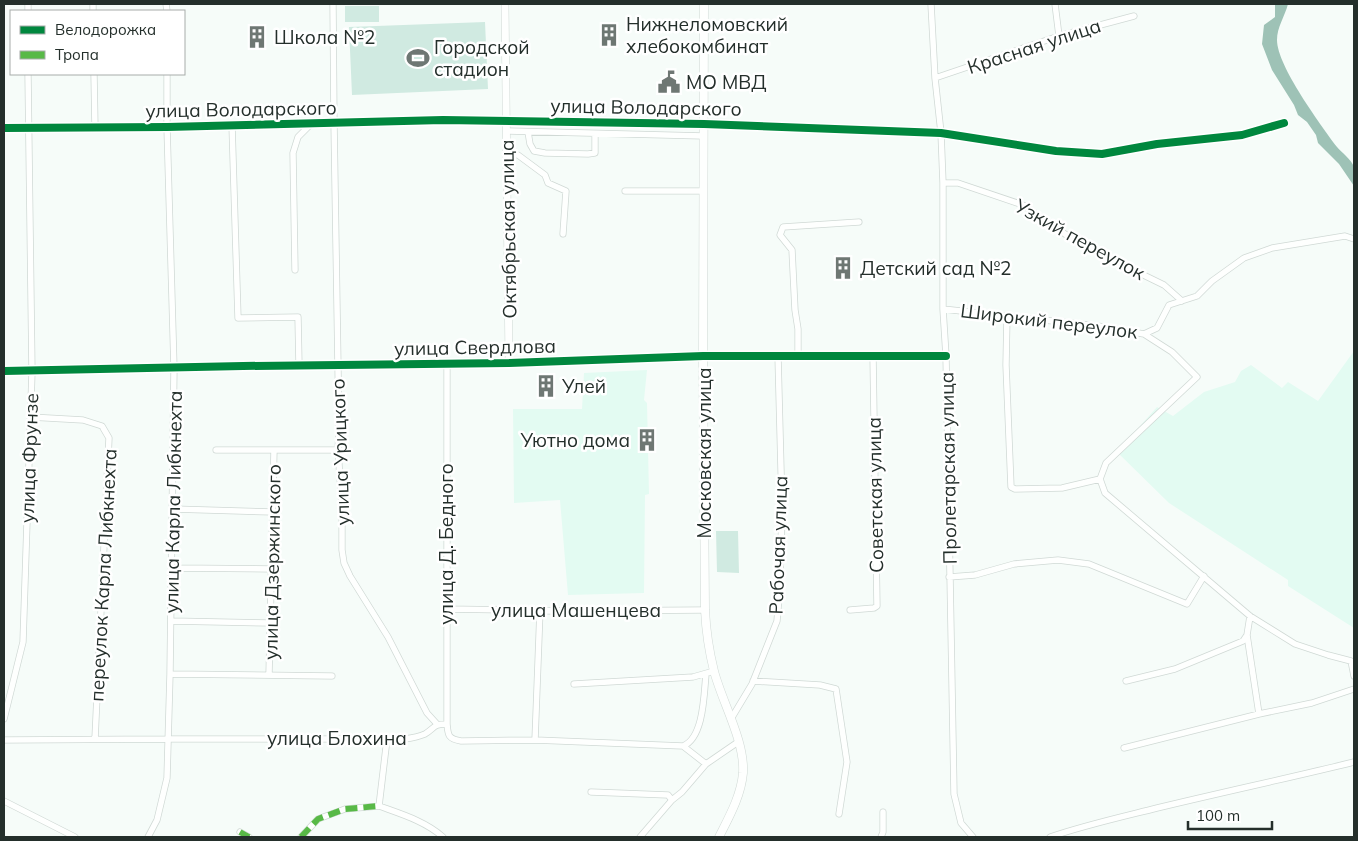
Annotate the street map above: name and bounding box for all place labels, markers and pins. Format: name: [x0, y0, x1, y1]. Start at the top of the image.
place label: Нижнеломовский хлебокомбинат: [626, 12, 788, 58]
building icon: Нижнеломовский хлебокомбинат: [596, 22, 622, 48]
building icon: Школа №2: [244, 24, 270, 50]
place label: Школа №2: [274, 25, 375, 49]
place label: Городской стадион: [434, 35, 530, 81]
sports icon: Городской стадион: [405, 45, 431, 71]
public building icon: МО МВД: [656, 69, 682, 95]
place label: МО МВД: [686, 70, 766, 94]
building icon: Детский сад №2: [830, 255, 856, 281]
place label: Детский сад №2: [860, 256, 1012, 280]
building icon: Улей: [533, 373, 559, 399]
place label: Улей: [561, 374, 606, 398]
building icon: Уютно дома: [634, 427, 660, 453]
place label: Уютно дома: [519, 428, 630, 452]

